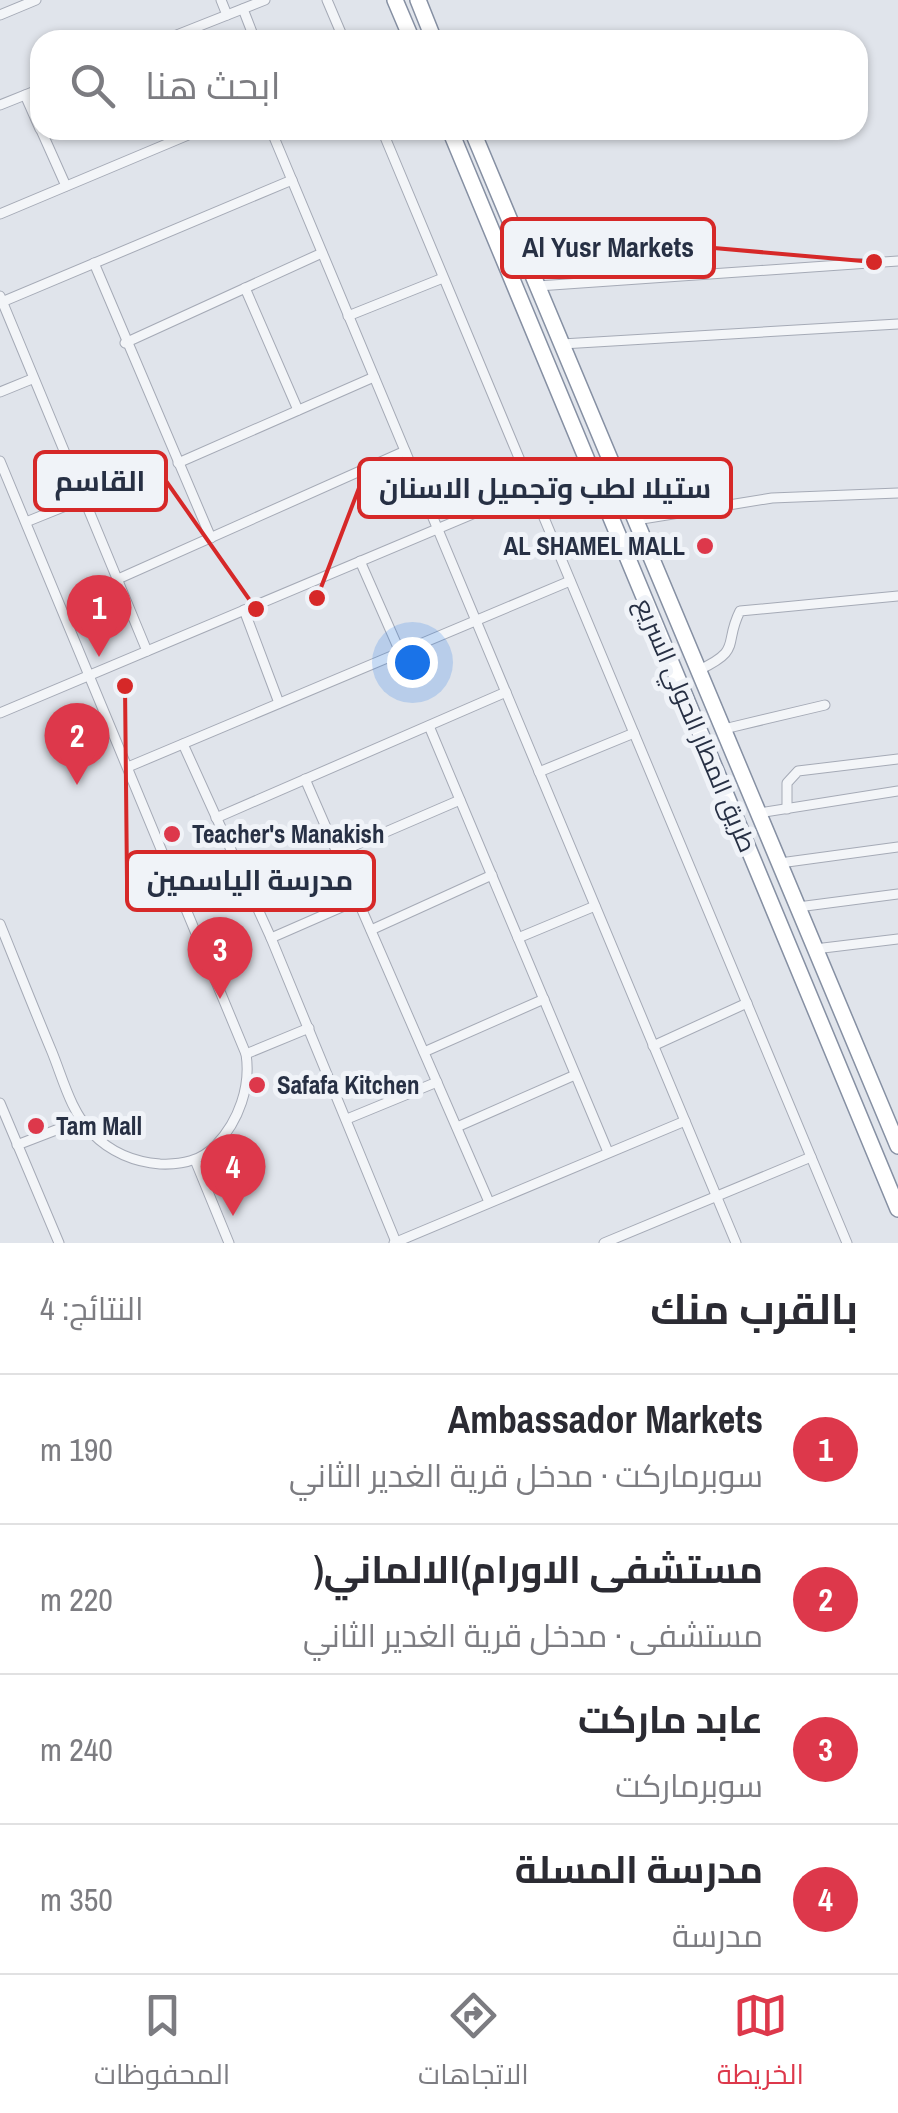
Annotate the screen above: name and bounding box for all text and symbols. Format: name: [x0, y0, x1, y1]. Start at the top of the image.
search box: [30, 30, 868, 140]
icon: search: [65, 58, 120, 113]
text: ابحث هنا: [145, 60, 281, 111]
callout: Al Yusr Markets: [502, 219, 714, 277]
text: Al Yusr Markets: [522, 228, 694, 266]
callout: القاسم: [35, 452, 166, 510]
callout: ستيلا لطب وتجميل الاسنان: [359, 459, 731, 517]
text: القاسم: [55, 462, 145, 501]
text: ستيلا لطب وتجميل الاسنان: [379, 469, 711, 507]
place label: AL SHAMEL MALL: [503, 529, 685, 563]
marker: AL SHAMEL MALL: [694, 535, 716, 557]
pin: 1: [66, 574, 132, 657]
street label: طريق المطار الحولي السريع: [624, 593, 765, 858]
your location: [387, 637, 438, 688]
pin: 2: [44, 702, 110, 785]
place label: Teacher's Manakish: [192, 817, 385, 851]
marker: Teacher's Manakish: [161, 823, 183, 845]
callout: مدرسة الياسمين: [127, 852, 374, 910]
text: مدرسة الياسمين: [147, 861, 353, 899]
pin: 3: [188, 916, 252, 999]
place label: Safafa Kitchen: [277, 1068, 419, 1102]
marker: Safafa Kitchen: [246, 1074, 268, 1096]
place label: Tam Mall: [56, 1109, 142, 1143]
marker: Tam Mall: [25, 1115, 47, 1137]
pin: 4: [200, 1134, 266, 1216]
text: بالقرب منك: [650, 1281, 858, 1337]
text: النتائج: 4: [40, 1287, 144, 1330]
text: Ambassador Markets: [448, 1394, 763, 1445]
text: 190 m: [40, 1428, 113, 1471]
text: 1: [818, 1428, 833, 1471]
text: سوبرماركت · مدخل قرية الغدير الثاني: [289, 1454, 763, 1497]
text: مستشفى الاورام)الالماني(: [313, 1544, 763, 1595]
text: 220 m: [40, 1578, 113, 1621]
text: 2: [818, 1578, 833, 1621]
text: مستشفى · مدخل قرية الغدير الثاني: [303, 1614, 763, 1657]
text: عابد ماركت: [578, 1694, 763, 1745]
text: 240 m: [40, 1728, 113, 1771]
text: 3: [818, 1728, 833, 1771]
text: سوبرماركت: [615, 1764, 763, 1807]
text: مدرسة المسلة: [515, 1844, 763, 1895]
text: 350 m: [40, 1878, 113, 1921]
text: 4: [818, 1878, 833, 1921]
text: مدرسة: [672, 1914, 763, 1957]
tab: المحفوظات: [94, 1988, 230, 2100]
tab: الاتجاهات: [418, 1988, 529, 2100]
tab: الخريطة: [717, 1988, 804, 2100]

